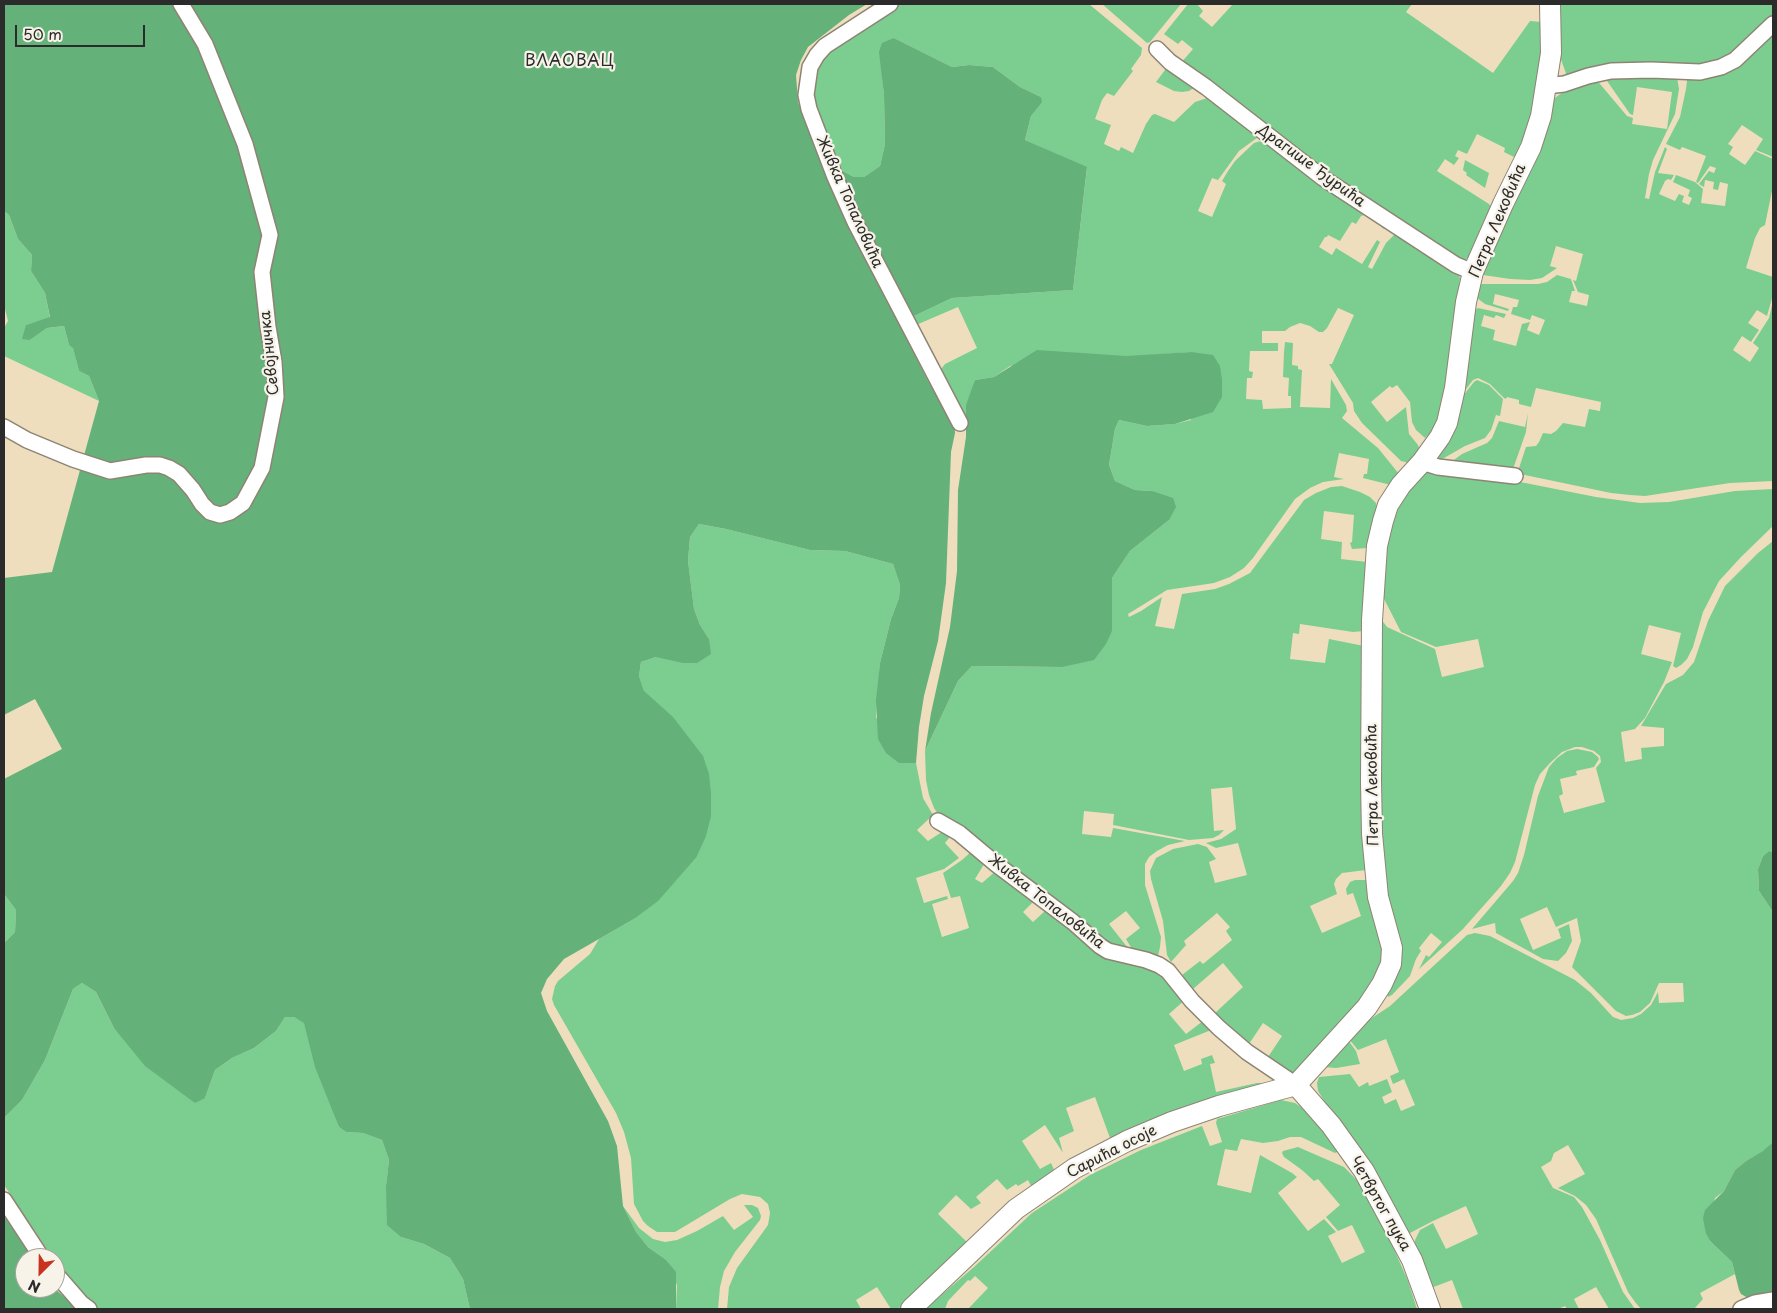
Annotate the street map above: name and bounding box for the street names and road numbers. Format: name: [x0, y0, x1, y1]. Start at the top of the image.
street label: Драгише Ђурића: [1254, 121, 1368, 211]
street label: Живка Топаловића: [812, 133, 886, 271]
street label: Петра Лековића: [1466, 161, 1530, 281]
street label: Севојничка: [257, 310, 283, 396]
street label: Петра Лековића: [1363, 724, 1383, 846]
street label: Живка Топаловића: [984, 851, 1108, 953]
street label: Сарића осоје: [1064, 1122, 1160, 1182]
street label: Четвртог пука: [1346, 1154, 1414, 1254]

